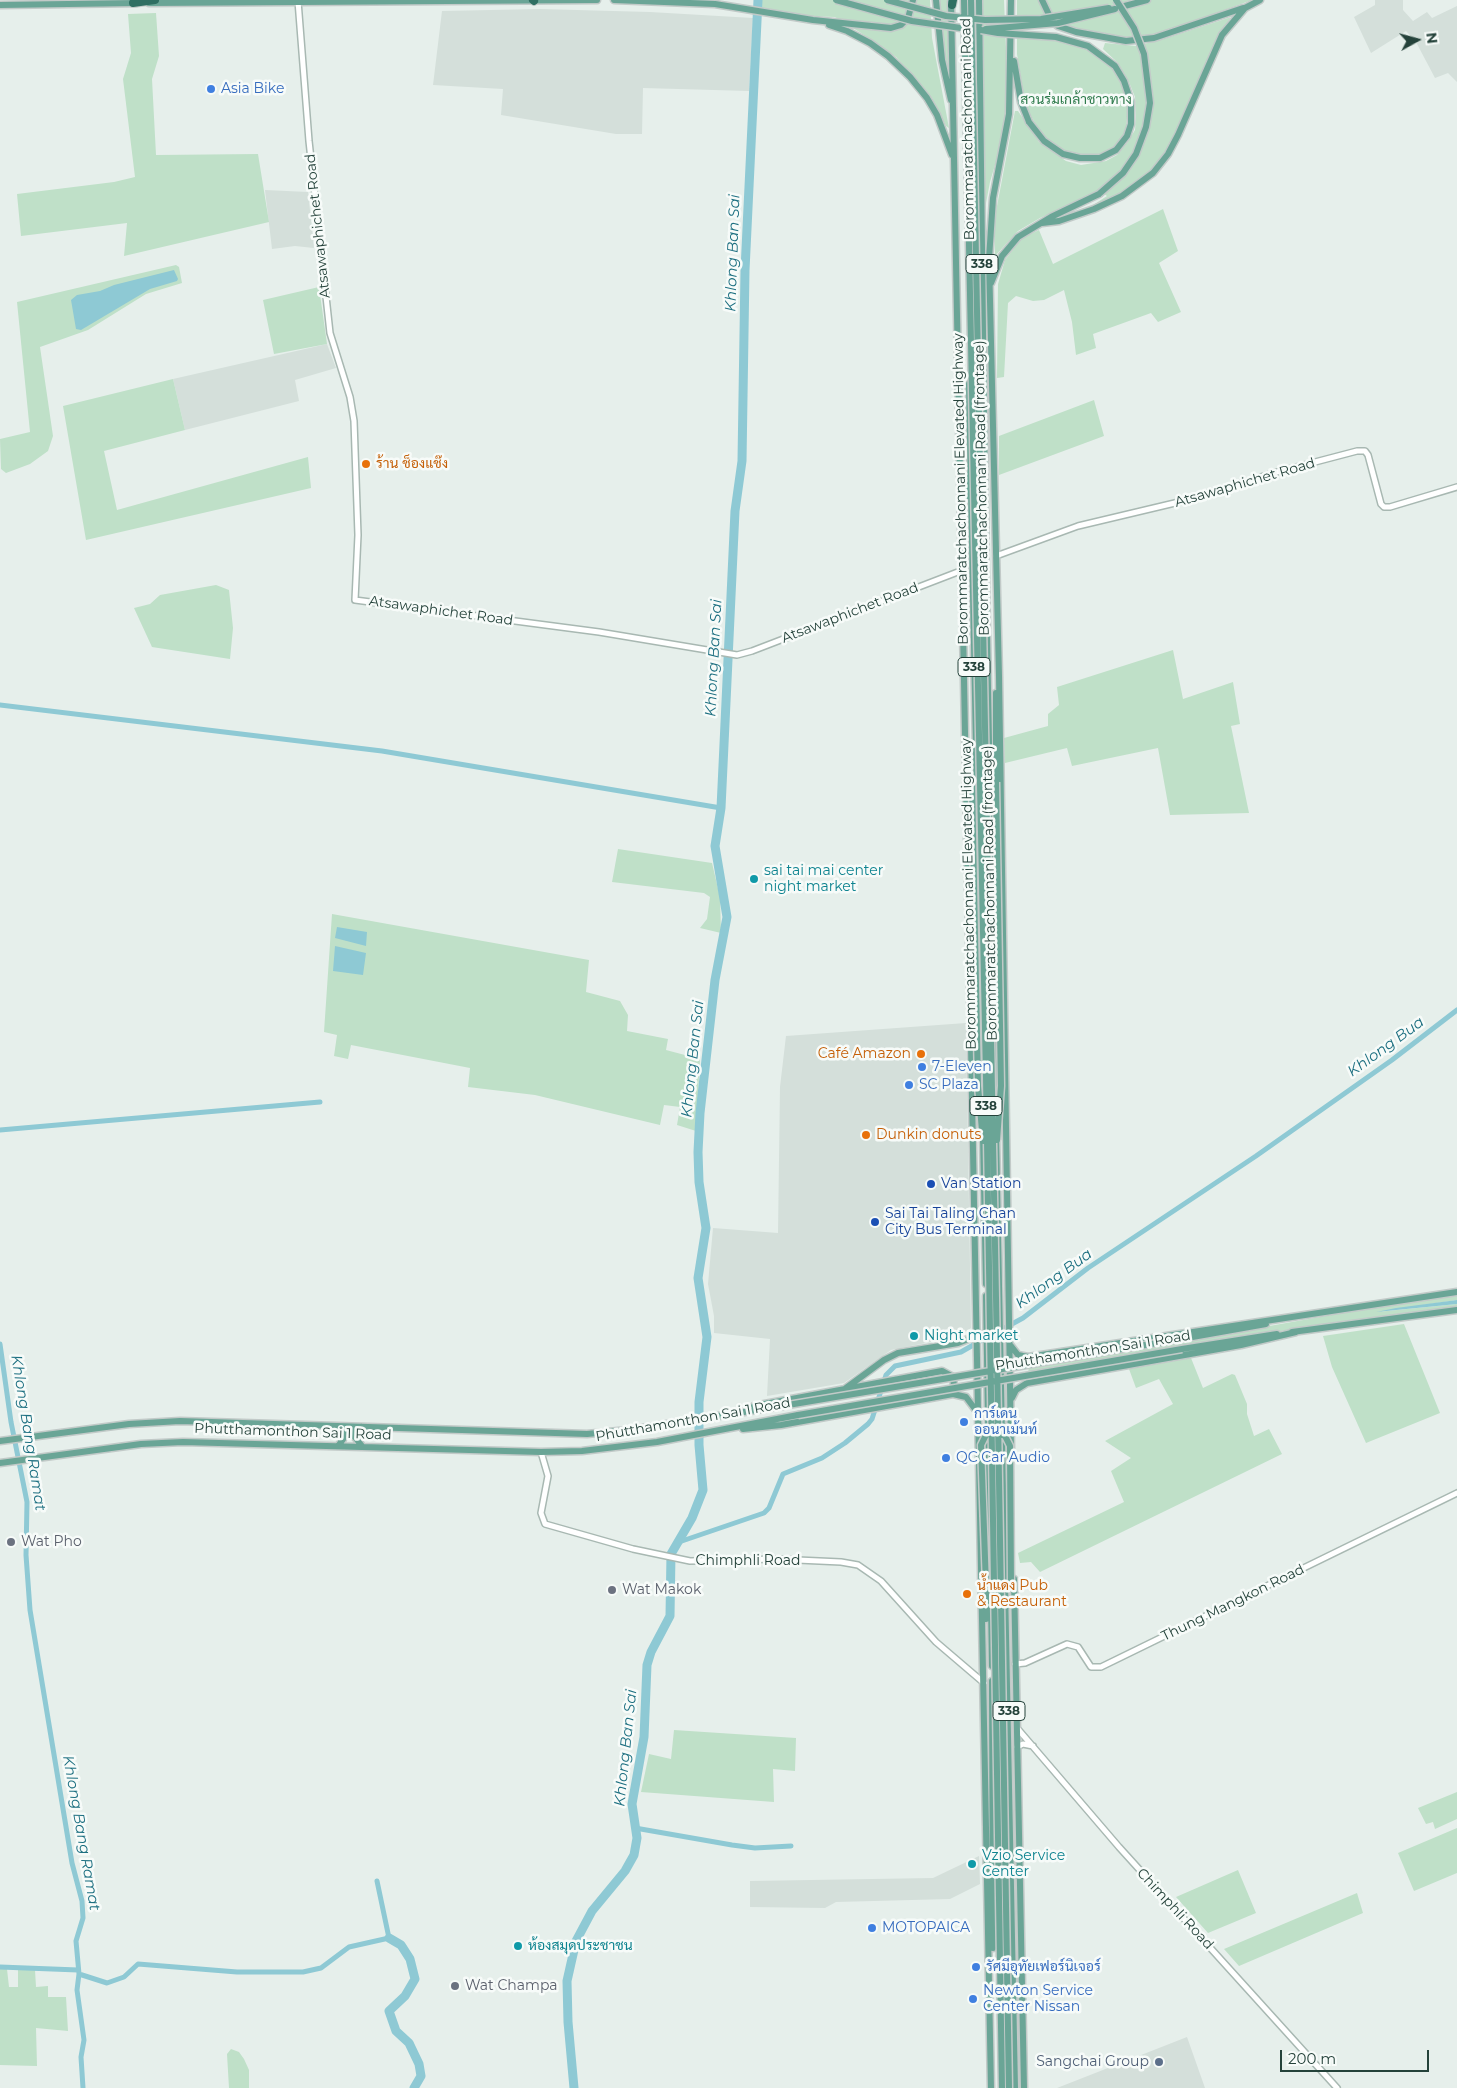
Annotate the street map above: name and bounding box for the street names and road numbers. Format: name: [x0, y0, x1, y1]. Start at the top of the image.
street label: Borommaratchachonnani Road: [958, 18, 978, 240]
street label: Atsawaphichet Road: [302, 153, 334, 299]
road number: 338: [966, 254, 998, 274]
street label: Borommaratchachonnani Elevated Highway: [950, 333, 972, 645]
street label: Borommaratchachonnani Road (frontage): [971, 340, 993, 636]
street label: Atsawaphichet Road: [1173, 455, 1317, 511]
street label: Atsawaphichet Road: [779, 579, 921, 647]
street label: Atsawaphichet Road: [368, 593, 514, 629]
road number: 338: [958, 658, 990, 676]
street label: Borommaratchachonnani Elevated Highway: [958, 738, 980, 1050]
street label: Borommaratchachonnani Road (frontage): [979, 745, 1001, 1041]
road number: 338: [970, 1096, 1002, 1116]
street label: Phutthamonthon Sai 1 Road: [994, 1327, 1192, 1375]
street label: Phutthamonthon Sai 1 Road: [594, 1395, 792, 1445]
street label: Phutthamonthon Sai 1 Road: [194, 1420, 392, 1444]
street label: Chimphli Road: [696, 1553, 800, 1569]
street label: Thung Mangkon Road: [1159, 1561, 1307, 1645]
road number: 338: [993, 1702, 1025, 1720]
street label: Chimphli Road: [1133, 1865, 1217, 1953]

